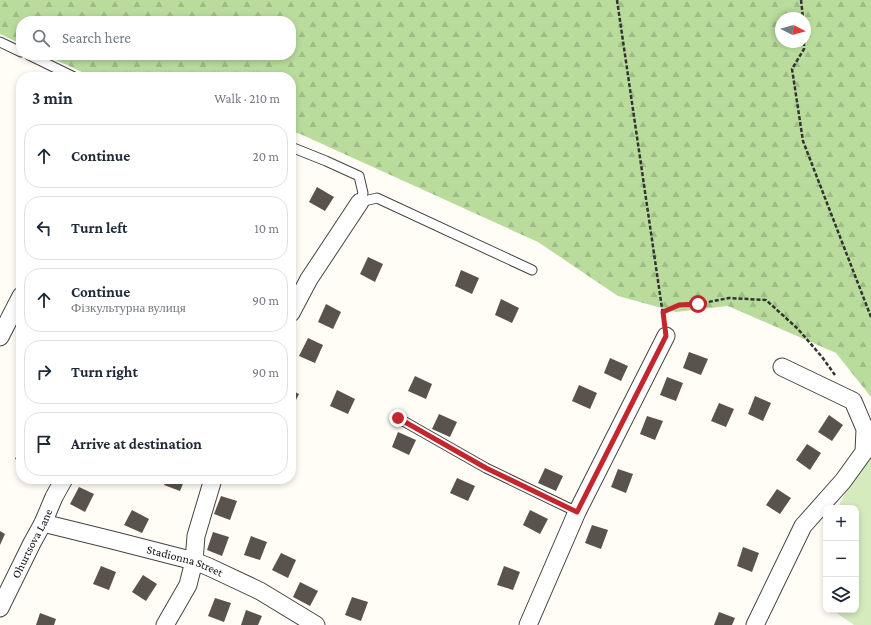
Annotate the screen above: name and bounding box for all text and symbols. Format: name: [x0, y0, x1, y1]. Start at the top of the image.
north arrow: [775, 12, 811, 48]
search box: [16, 16, 296, 60]
icon: search: [30, 27, 52, 49]
text: Search here: [62, 30, 131, 46]
text: 3 min: [32, 89, 73, 108]
text: Walk · 210 m: [214, 91, 280, 106]
icon: ahead: [33, 145, 55, 167]
text: Continue: [71, 148, 130, 164]
text: 20 m: [253, 149, 279, 164]
icon: left: [33, 217, 55, 239]
text: Turn left: [71, 220, 127, 236]
text: 10 m: [254, 221, 279, 236]
text: Continue: [71, 284, 130, 300]
icon: ahead: [33, 289, 55, 311]
text: 90 m: [252, 293, 279, 308]
route start: [689, 295, 707, 313]
text: Фізкультурна вулиця: [71, 300, 186, 315]
icon: right: [33, 361, 55, 383]
text: Turn right: [71, 364, 138, 380]
text: 90 m: [252, 365, 279, 380]
route end: [389, 409, 407, 427]
icon: arrive: [33, 433, 55, 455]
text: Arrive at destination: [71, 436, 202, 452]
map controls: [823, 505, 859, 613]
button: +: [823, 505, 859, 541]
street label: Ohurtsova Lane: [9, 507, 55, 581]
button: −: [823, 541, 859, 577]
street label: Stadionna Street: [145, 542, 226, 580]
button: layers: [823, 577, 859, 613]

